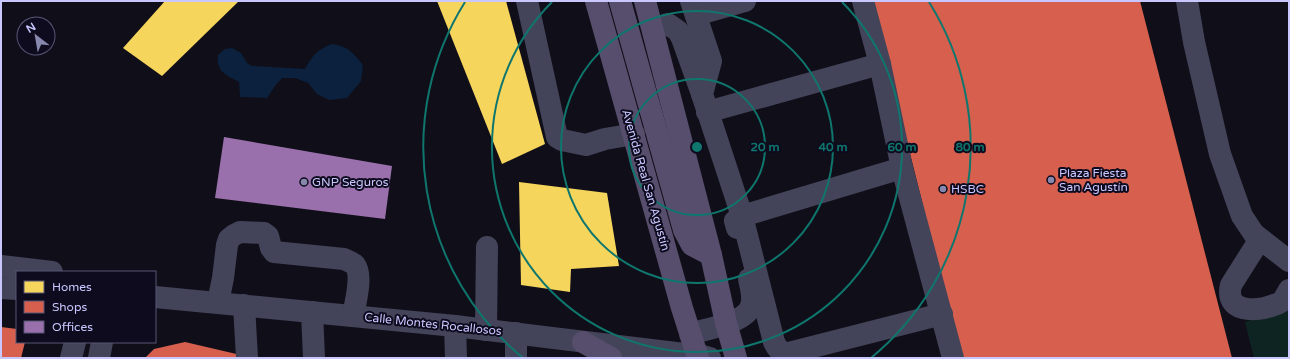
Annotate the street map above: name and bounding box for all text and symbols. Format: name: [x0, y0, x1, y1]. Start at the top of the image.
north arrow: [16, 16, 56, 56]
text: N: [24, 20, 38, 36]
street label: Avenida Real San Agustín: [619, 108, 673, 252]
centre of rings: [690, 140, 704, 154]
text: 20 m: [750, 140, 780, 154]
text: 40 m: [818, 140, 848, 154]
text: 60 m: [887, 140, 917, 154]
text: 80 m: [955, 140, 985, 154]
place label: Plaza Fiesta San Agustín: [1059, 166, 1128, 194]
place label: GNP Seguros: [312, 175, 389, 189]
marker: Plaza Fiesta San Agustín: [1046, 175, 1056, 185]
marker: GNP Seguros: [299, 177, 309, 187]
place label: HSBC: [951, 182, 984, 196]
marker: HSBC: [938, 184, 948, 194]
legend: [16, 271, 156, 343]
text: Homes: [52, 280, 92, 294]
text: Shops: [52, 300, 87, 314]
street label: Calle Montes Rocallosos: [364, 310, 503, 338]
text: Offices: [52, 320, 93, 334]

